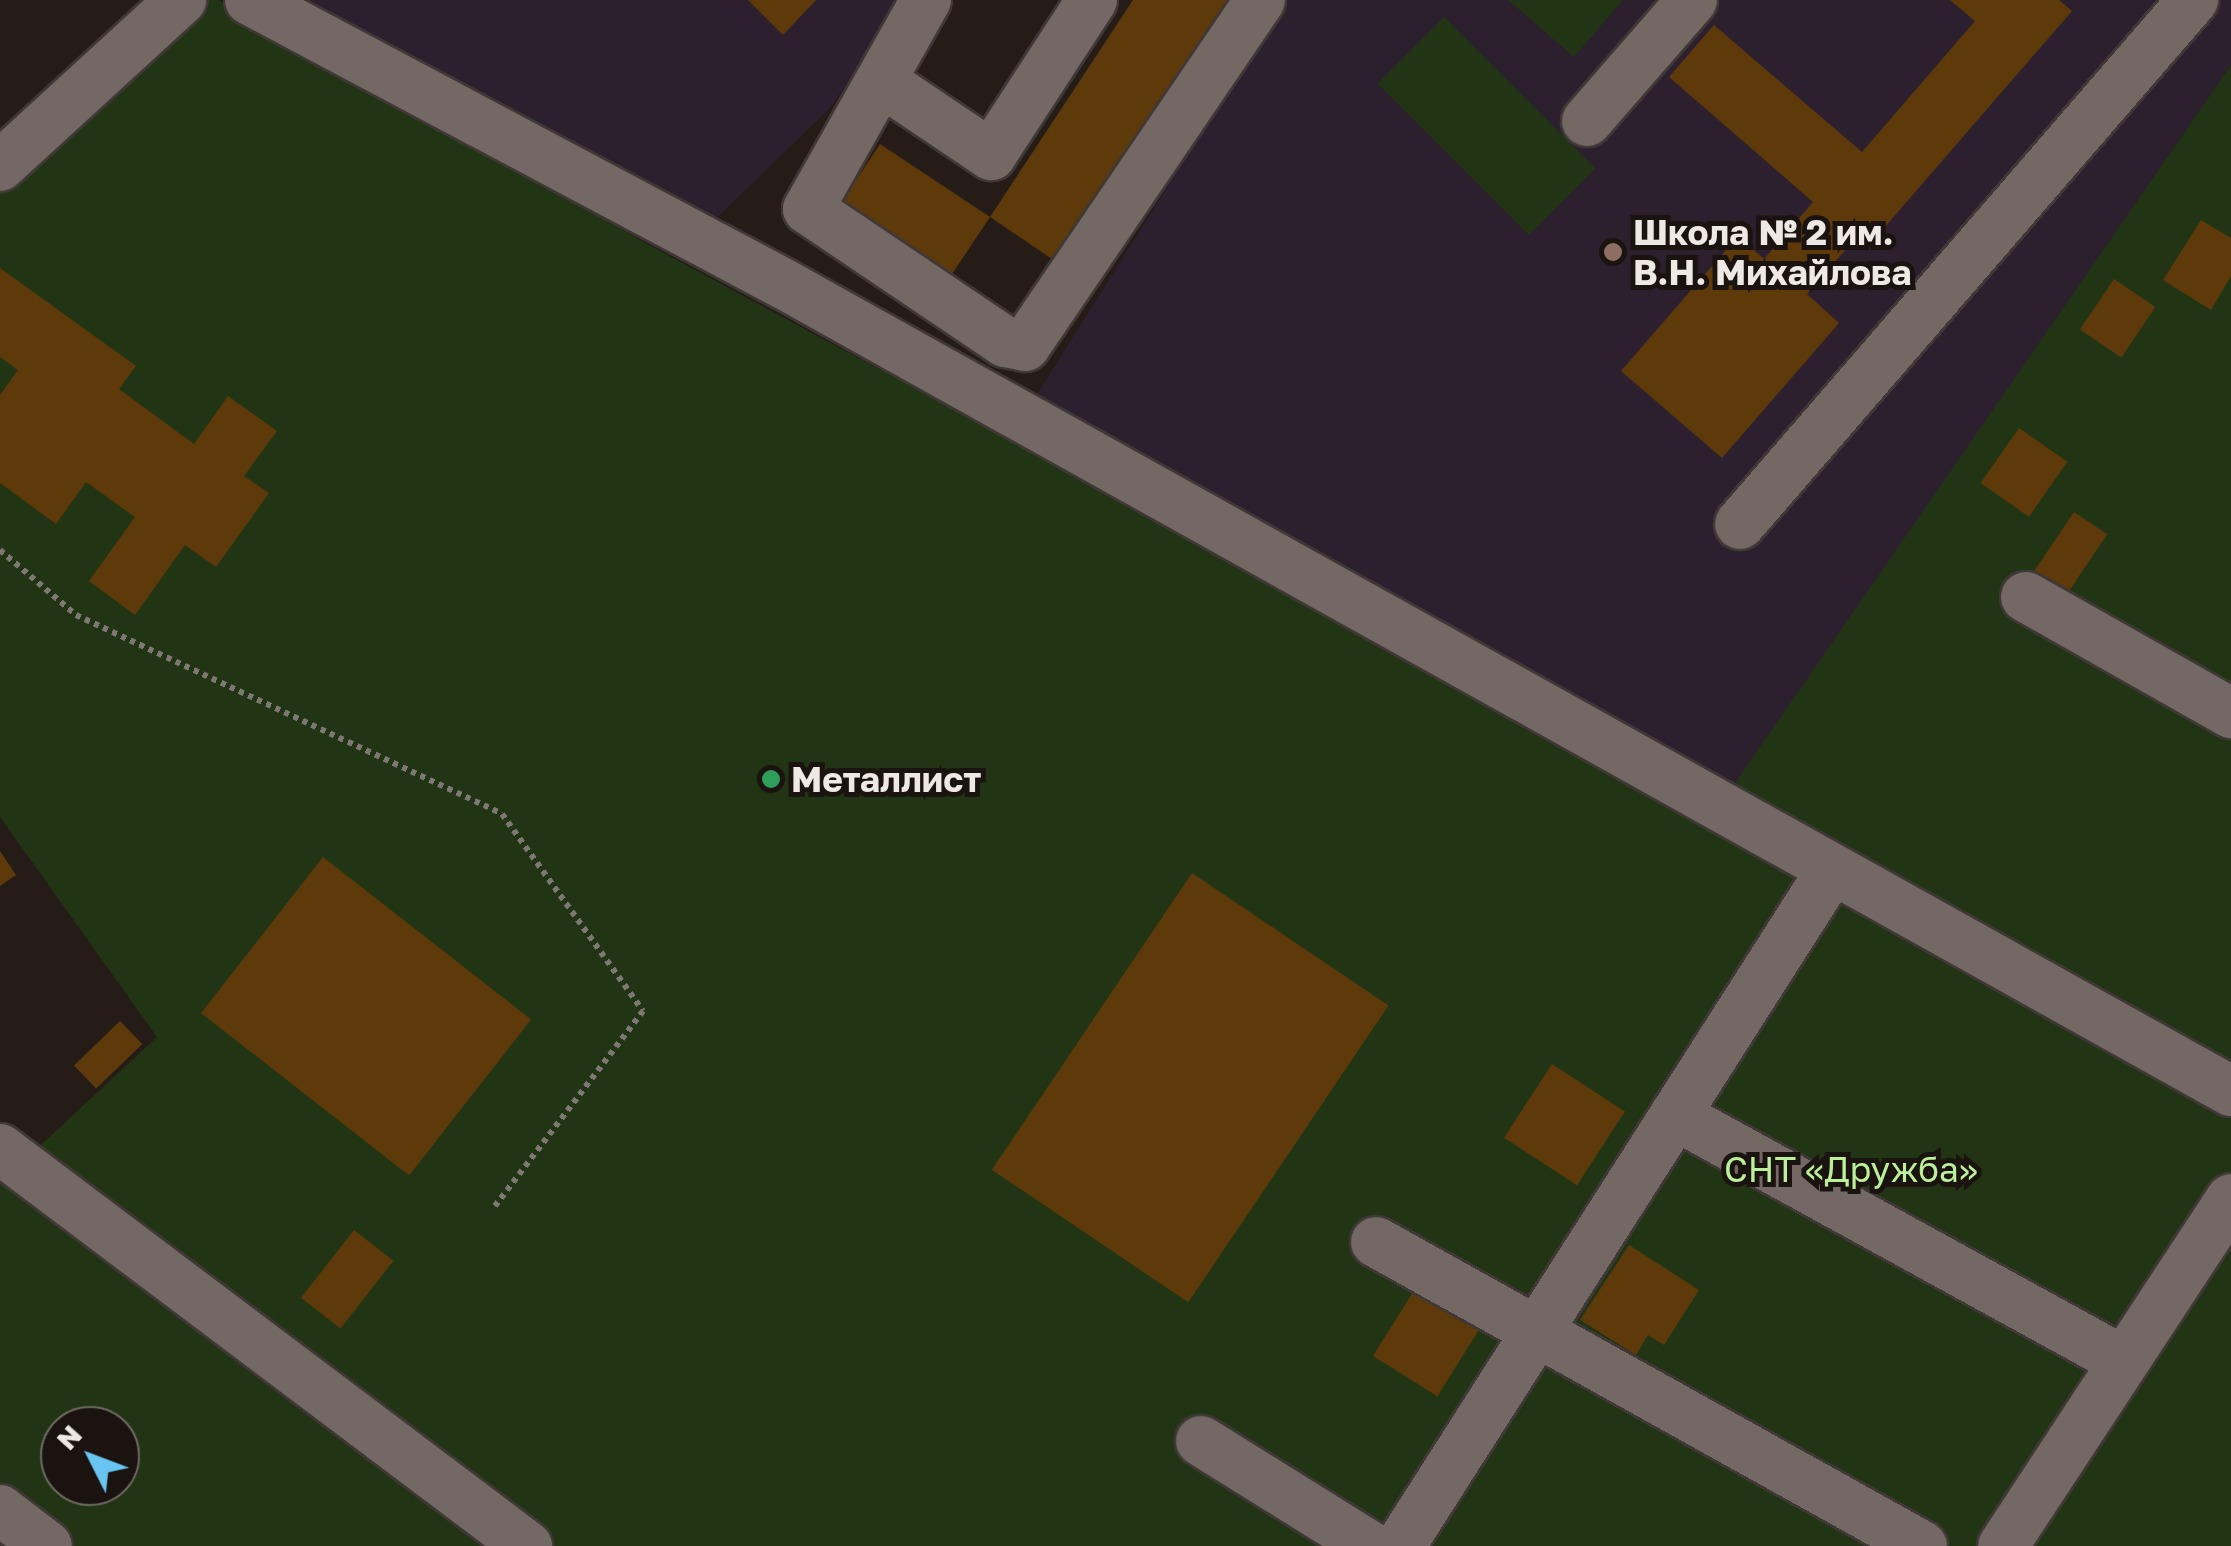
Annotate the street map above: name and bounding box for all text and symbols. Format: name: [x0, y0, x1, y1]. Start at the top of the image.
place label: Школа № 2 им. В.Н. Михайлова: [1633, 211, 1912, 293]
marker: Школа № 2 им. В.Н. Михайлова: [1602, 241, 1624, 263]
place label: Металлист: [791, 758, 981, 800]
marker: Металлист: [760, 768, 782, 790]
park label: СНТ «Дружба»: [1724, 1148, 1978, 1190]
north arrow: [40, 1406, 140, 1506]
text: N: [49, 1418, 88, 1456]

